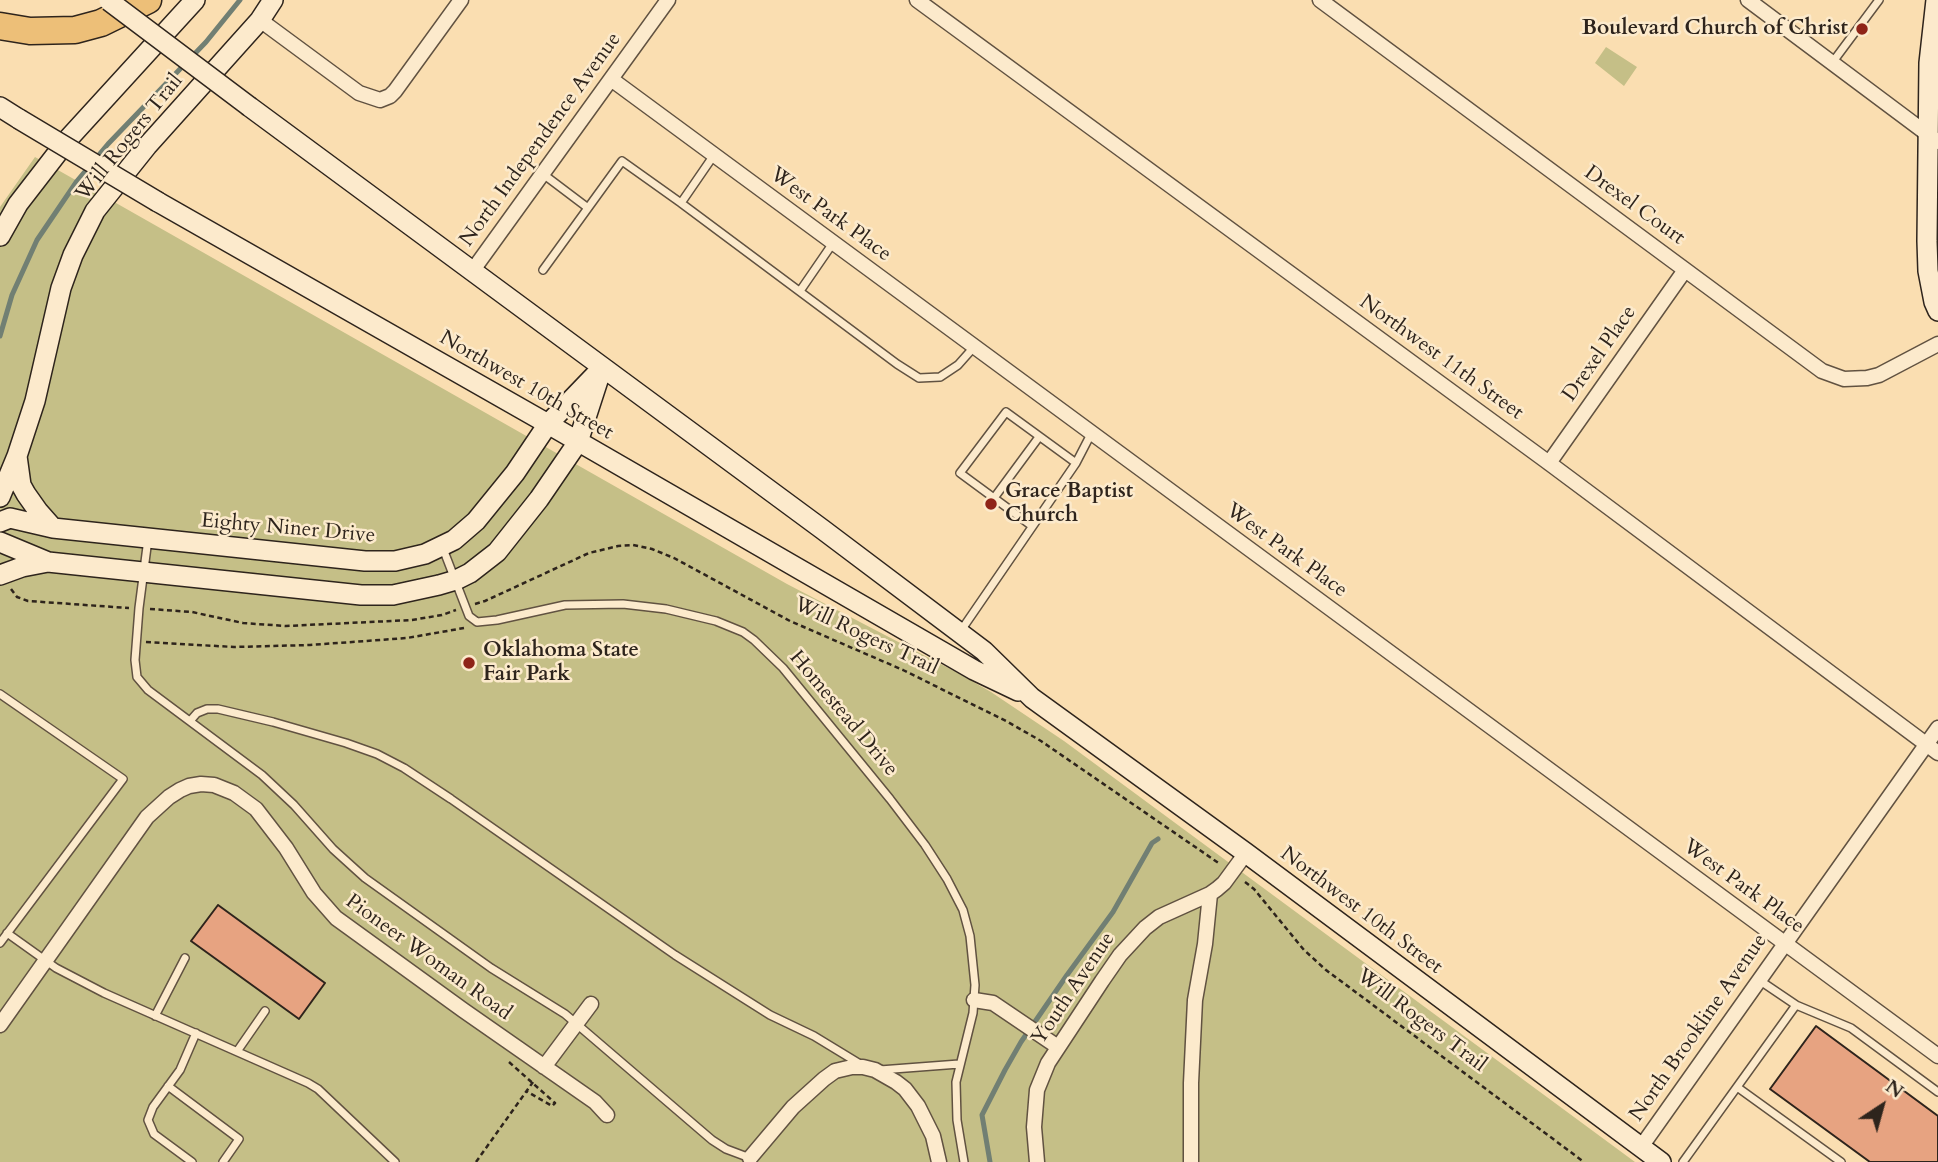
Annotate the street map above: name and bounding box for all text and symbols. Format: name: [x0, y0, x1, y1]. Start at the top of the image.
place label: Boulevard Church of Christ: [1582, 16, 1848, 42]
marker: Boulevard Church of Christ: [1854, 21, 1870, 37]
street label: North Independence Avenue: [455, 28, 627, 252]
street label: Will Rogers Trail: [71, 69, 189, 207]
street label: Drexel Court: [1579, 161, 1689, 251]
street label: West Park Place: [764, 162, 896, 268]
street label: Northwest 11th Street: [1354, 290, 1528, 426]
street label: Drexel Place: [1558, 301, 1642, 407]
street label: Northwest 10th Street: [435, 326, 617, 446]
place label: Grace Baptist Church: [1005, 479, 1133, 529]
marker: Grace Baptist Church: [983, 496, 999, 512]
street label: West Park Place: [1220, 498, 1352, 604]
street label: Eighty Niner Drive: [200, 509, 376, 549]
street label: Will Rogers Trail: [790, 593, 942, 681]
place label: Oklahoma State Fair Park: [483, 638, 639, 688]
street label: Homestead Drive: [783, 646, 903, 782]
marker: Oklahoma State Fair Park: [461, 655, 477, 671]
street label: West Park Place: [1677, 834, 1809, 940]
street label: Northwest 10th Street: [1275, 842, 1447, 980]
street label: Pioneer Woman Road: [340, 889, 516, 1027]
street label: Youth Avenue: [1027, 928, 1121, 1050]
street label: North Brookline Avenue: [1625, 929, 1773, 1127]
street label: Will Rogers Trail: [1351, 964, 1491, 1078]
north arrow: [1847, 1071, 1917, 1141]
text: N: [1880, 1074, 1909, 1104]

